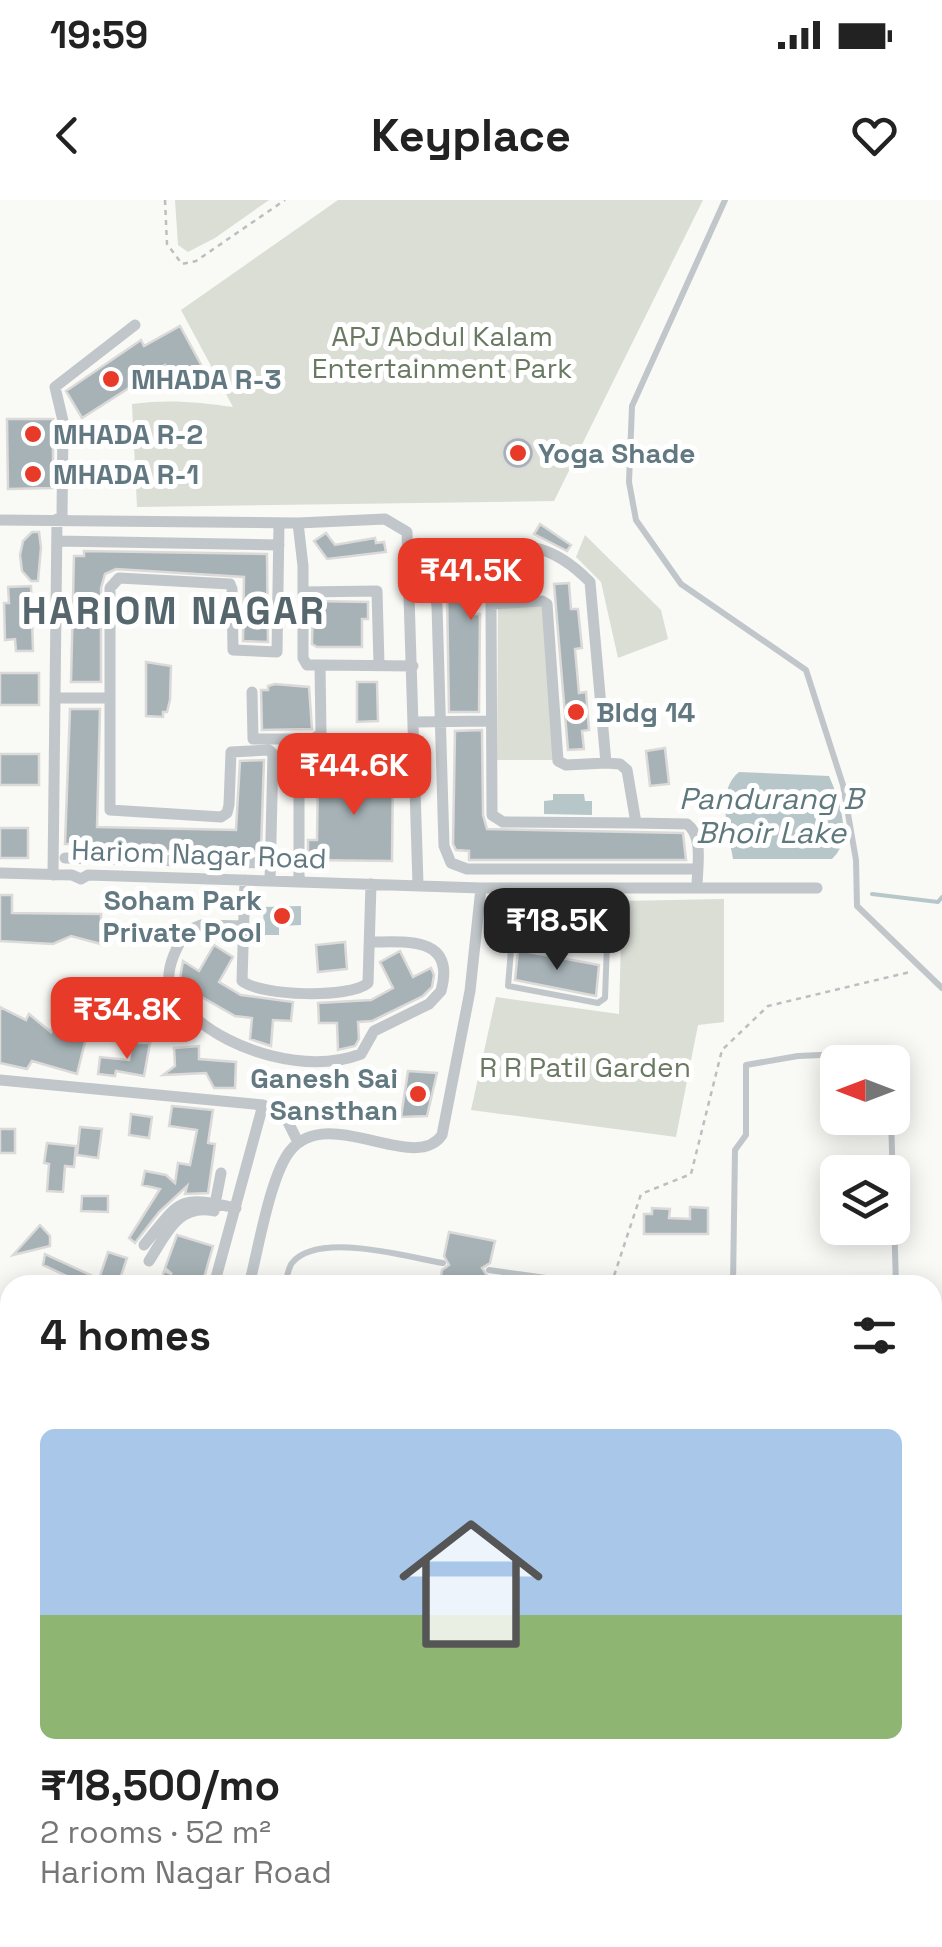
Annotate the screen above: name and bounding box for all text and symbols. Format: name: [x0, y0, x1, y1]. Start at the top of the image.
text: 19:59: [50, 11, 148, 59]
text: Keyplace: [371, 107, 571, 164]
icon: back: [40, 108, 95, 163]
icon: heart: [847, 108, 902, 163]
park label: APJ Abdul Kalam Entertainment Park: [312, 318, 572, 386]
place label: MHADA R-3: [131, 361, 282, 397]
marker: MHADA R-3: [100, 368, 122, 390]
place label: MHADA R-2: [53, 416, 203, 452]
marker: MHADA R-2: [22, 423, 44, 445]
place label: Yoga Shade: [538, 435, 695, 471]
marker: Yoga Shade: [507, 442, 529, 464]
place label: MHADA R-1: [53, 456, 199, 492]
marker: MHADA R-1: [22, 463, 44, 485]
pin: ₹41.5K: [390, 538, 552, 623]
text: ₹41.5K: [420, 550, 522, 590]
district label: HARIOM NAGAR: [22, 587, 326, 635]
place label: Bldg 14: [596, 694, 696, 730]
marker: Bldg 14: [565, 701, 587, 723]
pin: ₹44.6K: [273, 733, 435, 818]
text: ₹44.6K: [299, 745, 409, 785]
water label: Pandurang B Bhoir Lake: [679, 779, 866, 852]
street label: Hariom Nagar Road: [71, 832, 327, 876]
place label: Soham Park Private Pool: [103, 882, 262, 950]
pin: ₹18.5K: [476, 888, 638, 973]
text: ₹18.5K: [506, 900, 608, 940]
marker: Soham Park Private Pool: [271, 905, 293, 927]
pin: ₹34.8K: [46, 977, 208, 1062]
text: ₹34.8K: [73, 989, 181, 1029]
north arrow: [820, 1045, 910, 1135]
map controls: [820, 1045, 910, 1245]
park label: R R Patil Garden: [479, 1049, 691, 1085]
place label: Ganesh Sai Sansthan: [250, 1060, 398, 1128]
marker: Ganesh Sai Sansthan: [407, 1083, 429, 1105]
button: layers: [820, 1155, 910, 1245]
icon: filters: [847, 1308, 902, 1363]
text: 4 homes: [40, 1309, 211, 1362]
icon: home: [381, 1494, 561, 1674]
text: ₹18,500/mo: [40, 1759, 280, 1812]
text: 2 rooms · 52 m²: [40, 1812, 271, 1852]
text: Hariom Nagar Road: [40, 1852, 332, 1892]

